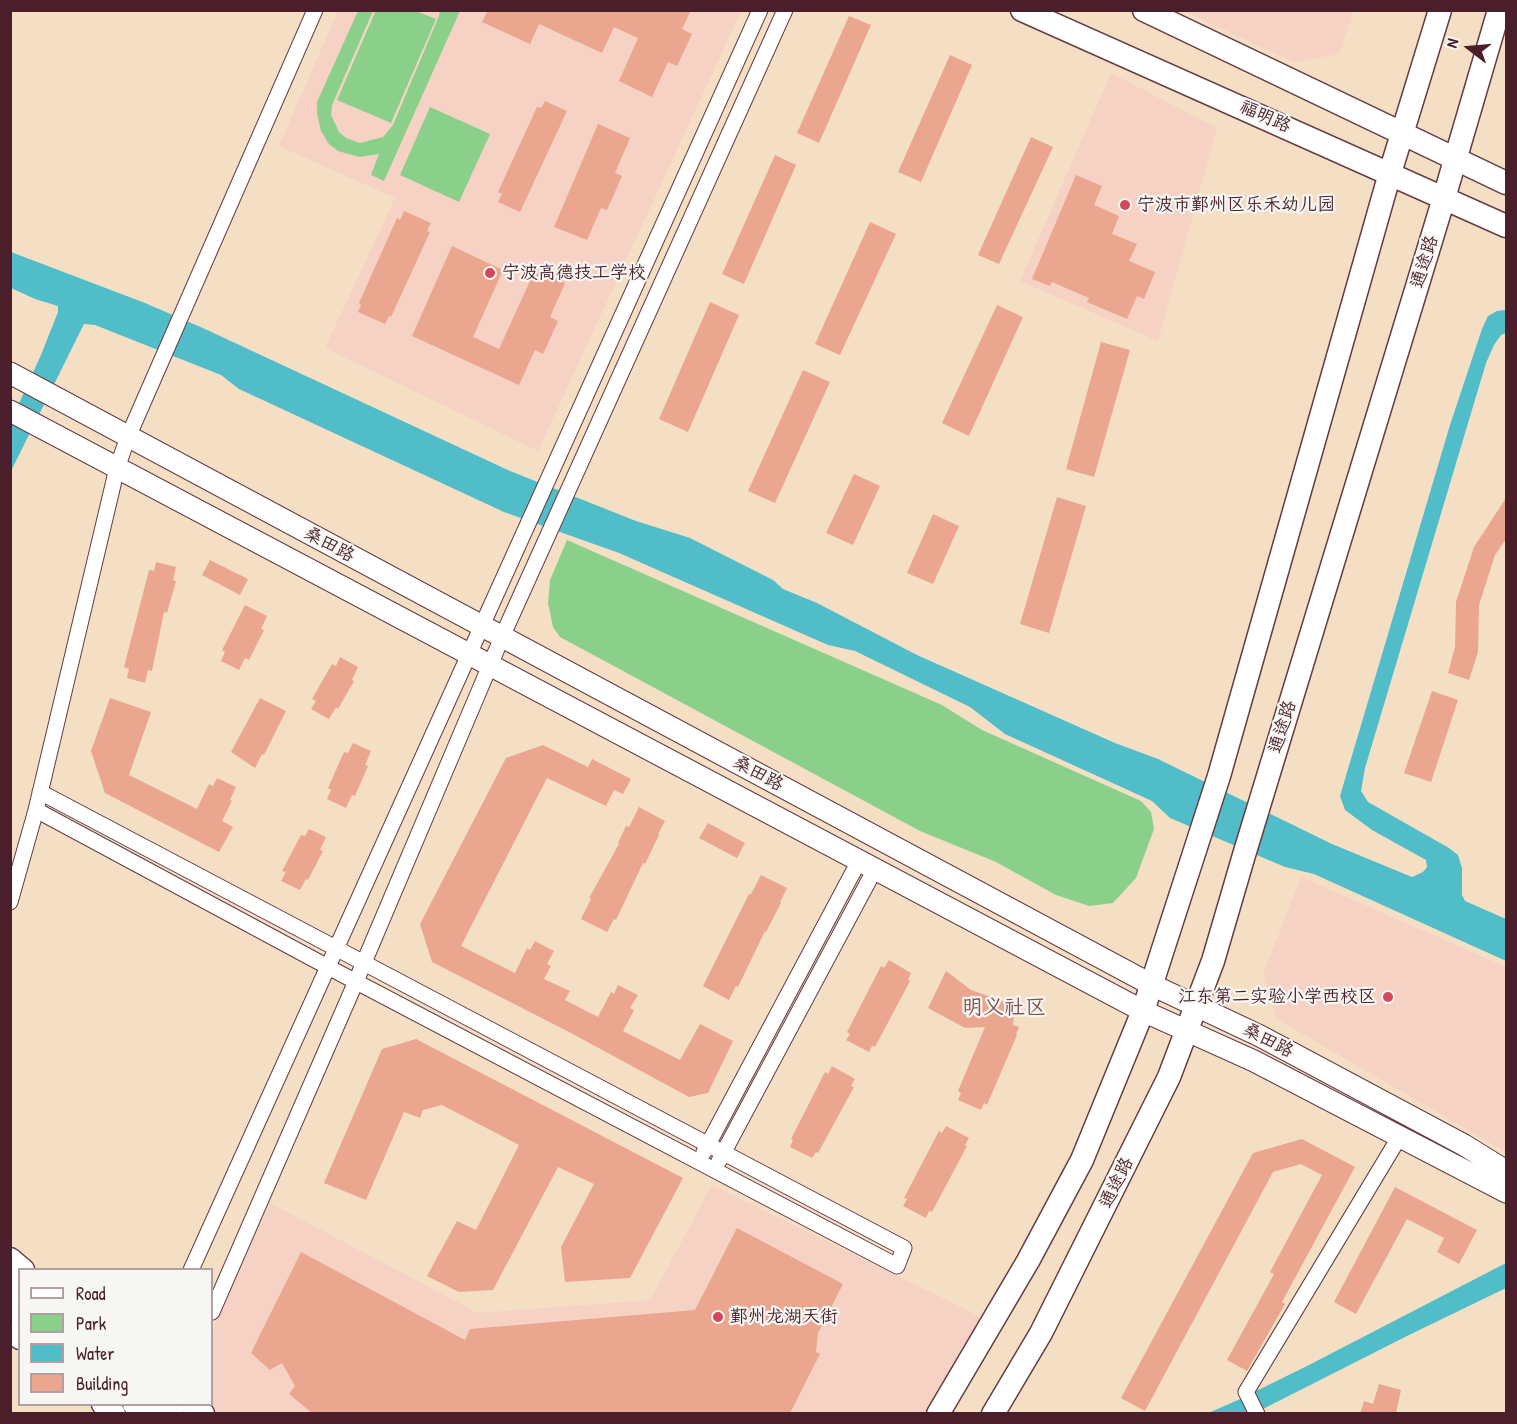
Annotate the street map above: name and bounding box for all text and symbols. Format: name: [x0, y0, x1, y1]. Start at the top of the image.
north arrow: [1439, 18, 1499, 78]
text: N: [1440, 36, 1463, 50]
street label: 福明路: [1236, 96, 1294, 138]
place label: 宁波市鄞州区乐禾幼儿园: [1137, 194, 1335, 216]
marker: 宁波市鄞州区乐禾幼儿园: [1118, 198, 1132, 212]
street label: 通途路: [1407, 233, 1443, 291]
place label: 宁波高德技工学校: [502, 262, 646, 284]
marker: 宁波高德技工学校: [483, 266, 497, 280]
street label: 桑田路: [300, 523, 358, 567]
street label: 通途路: [1265, 698, 1301, 756]
street label: 桑田路: [729, 752, 787, 796]
place label: 江东第二实验小学西校区: [1178, 986, 1376, 1008]
marker: 江东第二实验小学西校区: [1381, 990, 1395, 1004]
district label: 明义社区: [962, 995, 1046, 1021]
street label: 桑田路: [1239, 1019, 1297, 1063]
street label: 通途路: [1095, 1154, 1139, 1212]
legend: [18, 1268, 213, 1406]
text: Road: [76, 1281, 106, 1306]
place label: 鄞州龙湖天街: [730, 1306, 838, 1328]
marker: 鄞州龙湖天街: [711, 1310, 725, 1324]
text: Park: [76, 1311, 106, 1336]
text: Water: [76, 1341, 114, 1366]
text: Building: [76, 1371, 128, 1396]

